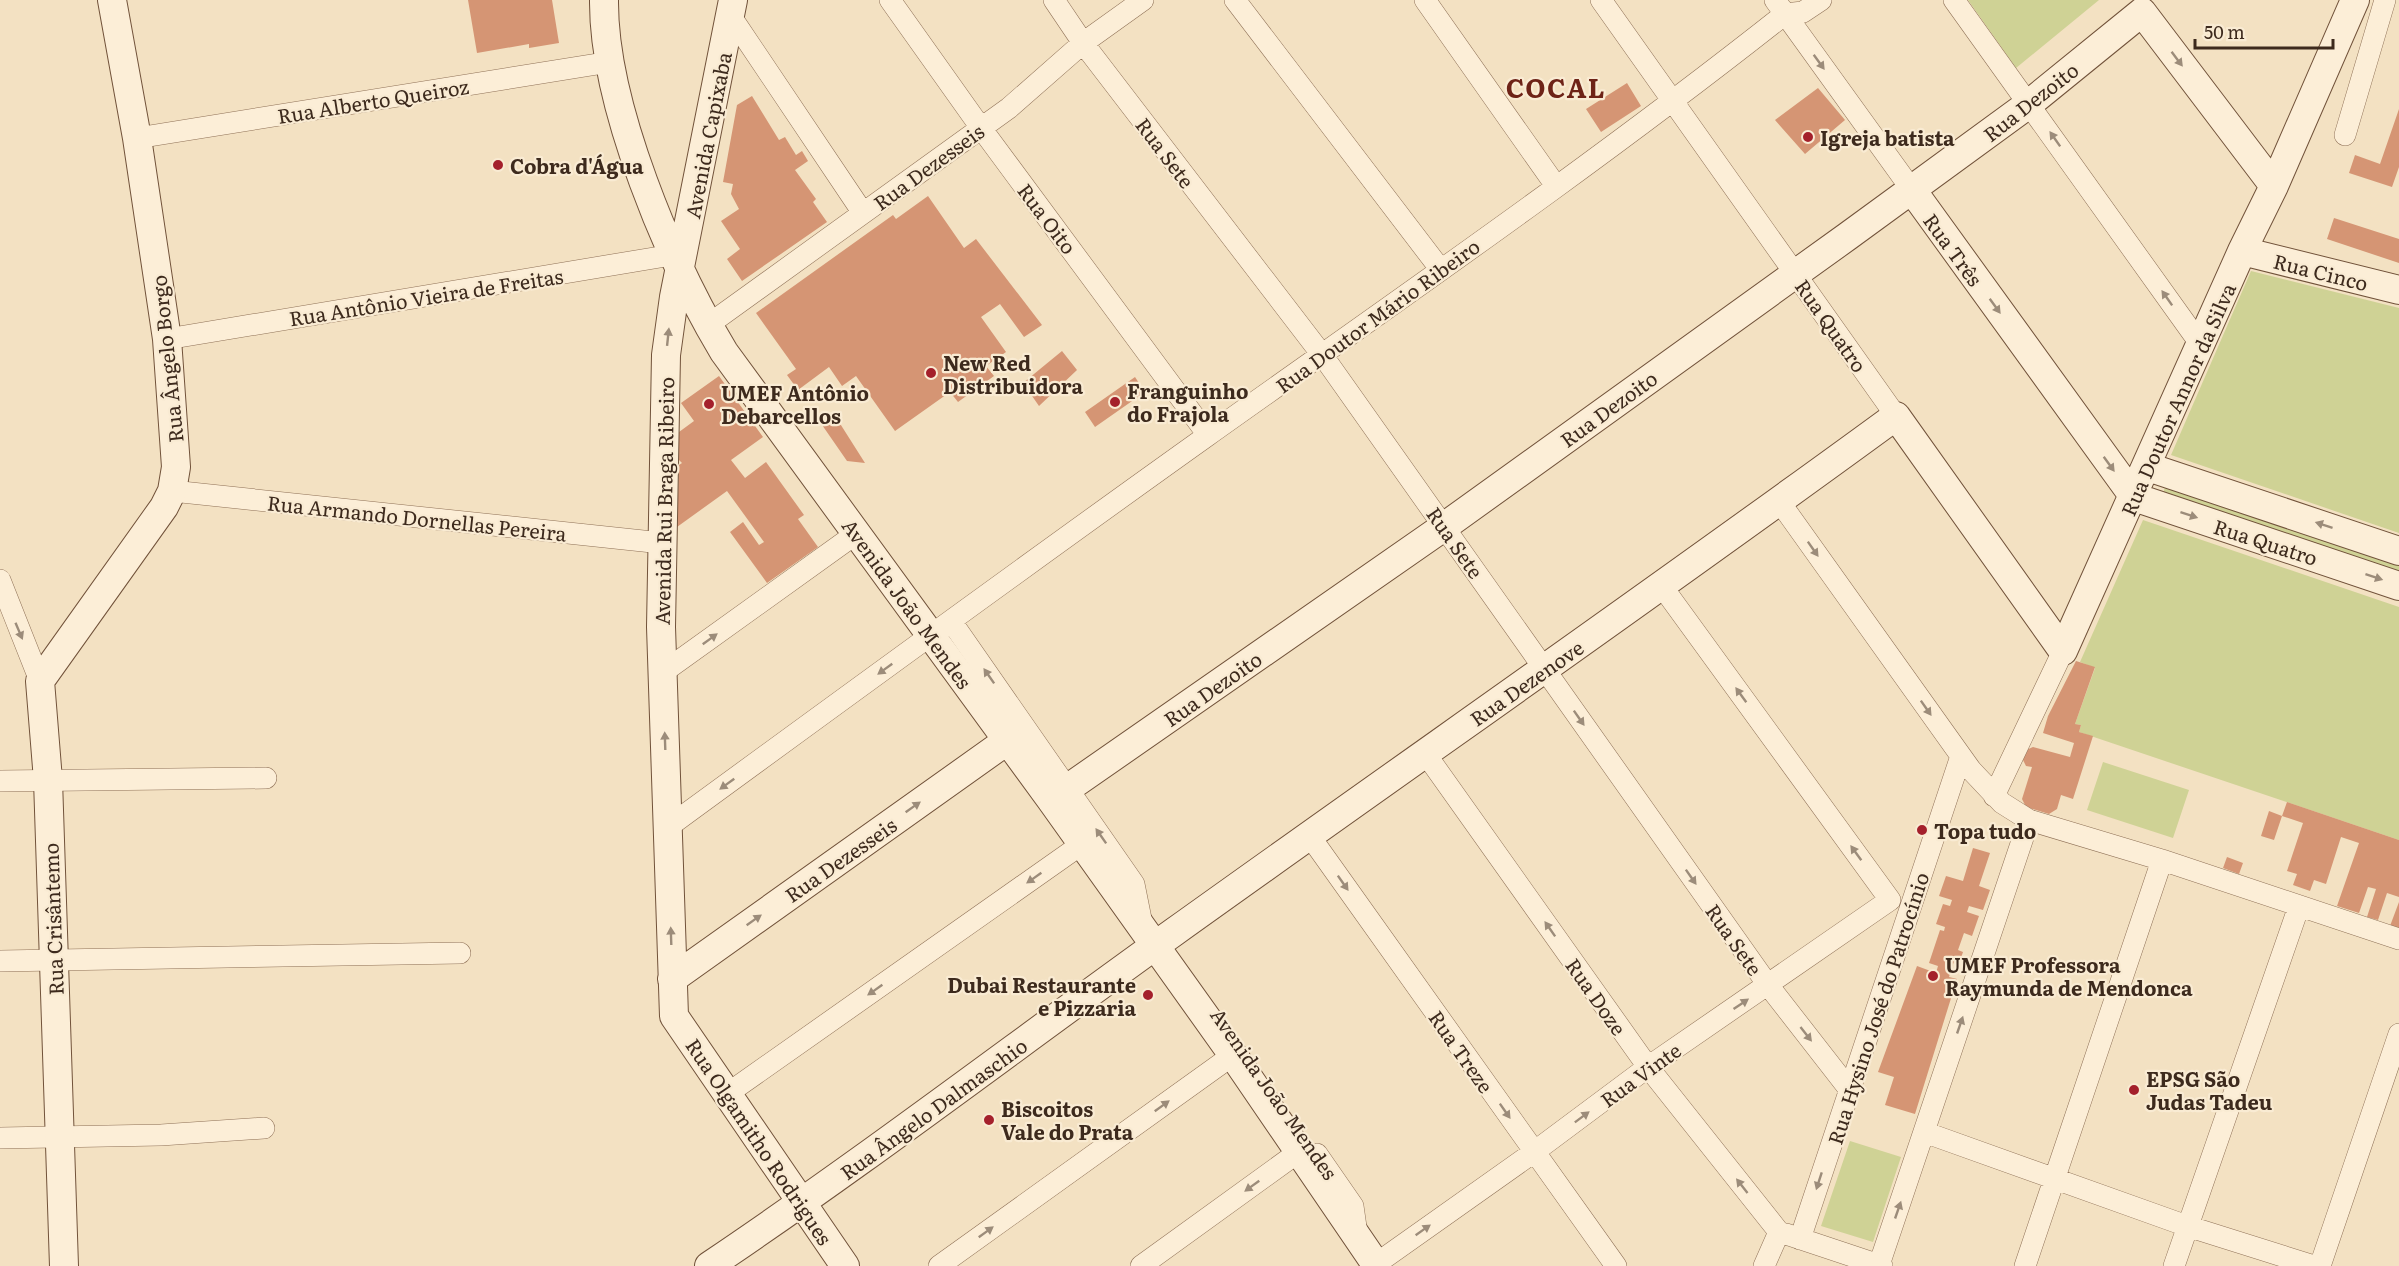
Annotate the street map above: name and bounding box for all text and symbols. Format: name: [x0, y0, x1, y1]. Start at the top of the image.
scale bar: [2195, 12, 2333, 50]
text: 50 m: [2204, 18, 2245, 45]
street label: Avenida Capixaba: [676, 49, 738, 221]
one-way arrow: [2171, 51, 2183, 67]
one-way arrow: [1813, 53, 1825, 69]
street label: Rua Dezoito: [1976, 54, 2084, 148]
district label: COCAL: [1506, 67, 1606, 106]
street label: Rua Alberto Queiroz: [275, 70, 471, 130]
street label: Rua Sete: [1130, 110, 1202, 194]
street label: Rua Dezesseis: [866, 115, 990, 217]
place label: Igreja batista: [1820, 122, 1955, 152]
marker: Igreja batista: [1801, 130, 1815, 144]
one-way arrow: [2049, 131, 2061, 147]
place label: Cobra d'Água: [510, 150, 644, 180]
marker: Cobra d'Água: [491, 158, 505, 172]
street label: Rua Oito: [1011, 176, 1085, 260]
street label: Rua Três: [1917, 206, 1991, 292]
street label: Rua Doutor Mário Ribeiro: [1269, 231, 1485, 399]
street label: Rua Cinco: [2271, 245, 2371, 297]
street label: Rua Antônio Vieira de Freitas: [287, 260, 565, 332]
street label: Rua Quatro: [1789, 272, 1875, 378]
street label: Rua Ângelo Borgo: [142, 274, 190, 444]
street label: Rua Doutor Annor da Silva: [2112, 277, 2242, 520]
one-way arrow: [2162, 290, 2174, 305]
one-way arrow: [1989, 297, 2001, 313]
one-way arrow: [663, 327, 673, 346]
place label: New Red Distribuidora: [943, 347, 1084, 400]
street label: Rua Dezoito: [1553, 362, 1663, 454]
marker: New Red Distribuidora: [924, 366, 938, 380]
place label: Franguinho do Frajola: [1127, 375, 1249, 428]
street label: Avenida Rui Braga Ribeiro: [646, 377, 680, 625]
place label: UMEF Antônio Debarcellos: [721, 377, 869, 430]
marker: Franguinho do Frajola: [1108, 395, 1122, 409]
marker: UMEF Antônio Debarcellos: [702, 397, 716, 411]
one-way arrow: [2102, 456, 2114, 472]
street label: Rua Armando Dornellas Pereira: [266, 486, 568, 548]
street label: Rua Sete: [1420, 500, 1492, 584]
street label: Rua Quatro: [2210, 510, 2322, 572]
one-way arrow: [2180, 511, 2198, 521]
street label: Avenida João Mendes: [836, 512, 980, 694]
one-way arrow: [2315, 520, 2333, 530]
one-way arrow: [1807, 540, 1819, 556]
one-way arrow: [2365, 573, 2383, 583]
one-way arrow: [14, 622, 24, 640]
street label: Rua Dezenove: [1463, 632, 1589, 732]
one-way arrow: [702, 634, 718, 645]
street label: Rua Dezoito: [1157, 643, 1267, 733]
one-way arrow: [877, 662, 892, 674]
one-way arrow: [983, 669, 995, 685]
one-way arrow: [1735, 688, 1747, 704]
one-way arrow: [1920, 699, 1932, 715]
one-way arrow: [1573, 709, 1585, 725]
one-way arrow: [660, 732, 669, 751]
one-way arrow: [720, 777, 735, 789]
one-way arrow: [905, 801, 921, 813]
street label: Rua Dezesseis: [778, 809, 902, 909]
place label: Topa tudo: [1934, 815, 2036, 845]
marker: Topa tudo: [1915, 823, 1929, 837]
one-way arrow: [1095, 829, 1107, 845]
street label: Rua Crisântemo: [34, 842, 70, 996]
one-way arrow: [1850, 845, 1862, 861]
one-way arrow: [1685, 868, 1697, 884]
street label: Rua Hysino José do Patrocínio: [1819, 868, 1935, 1148]
one-way arrow: [1027, 872, 1043, 884]
one-way arrow: [1337, 875, 1348, 891]
street label: Rua Sete: [1699, 897, 1771, 981]
one-way arrow: [746, 914, 762, 926]
one-way arrow: [1545, 921, 1556, 937]
one-way arrow: [666, 927, 676, 946]
place label: UMEF Professora Raymunda de Mendonca: [1945, 949, 2193, 1002]
street label: Rua Doze: [1559, 951, 1635, 1041]
place label: Dubai Restaurante e Pizzaria: [947, 969, 1136, 1022]
marker: UMEF Professora Raymunda de Mendonca: [1926, 969, 1940, 983]
one-way arrow: [867, 984, 883, 996]
marker: Dubai Restaurante e Pizzaria: [1141, 988, 1155, 1002]
one-way arrow: [1733, 999, 1749, 1010]
street label: Avenida João Mendes: [1204, 1001, 1346, 1185]
street label: Rua Treze: [1422, 1003, 1502, 1099]
one-way arrow: [1956, 1016, 1965, 1034]
one-way arrow: [1800, 1026, 1813, 1042]
street label: Rua Ângelo Dalmaschio: [833, 1030, 1033, 1186]
street label: Rua Olgamitho Rodrigues: [679, 1032, 841, 1250]
street label: Rua Vinte: [1593, 1034, 1687, 1114]
place label: EPSG São Judas Tadeu: [2146, 1063, 2272, 1116]
marker: EPSG São Judas Tadeu: [2127, 1083, 2141, 1097]
place label: Biscoitos Vale do Prata: [1001, 1093, 1134, 1146]
one-way arrow: [1153, 1100, 1169, 1112]
one-way arrow: [1499, 1102, 1511, 1118]
one-way arrow: [1574, 1110, 1590, 1123]
marker: Biscoitos Vale do Prata: [982, 1113, 996, 1127]
one-way arrow: [1814, 1172, 1823, 1190]
one-way arrow: [1736, 1178, 1749, 1194]
one-way arrow: [1245, 1180, 1261, 1192]
one-way arrow: [1893, 1200, 1903, 1218]
one-way arrow: [1415, 1224, 1431, 1236]
one-way arrow: [978, 1226, 994, 1238]

